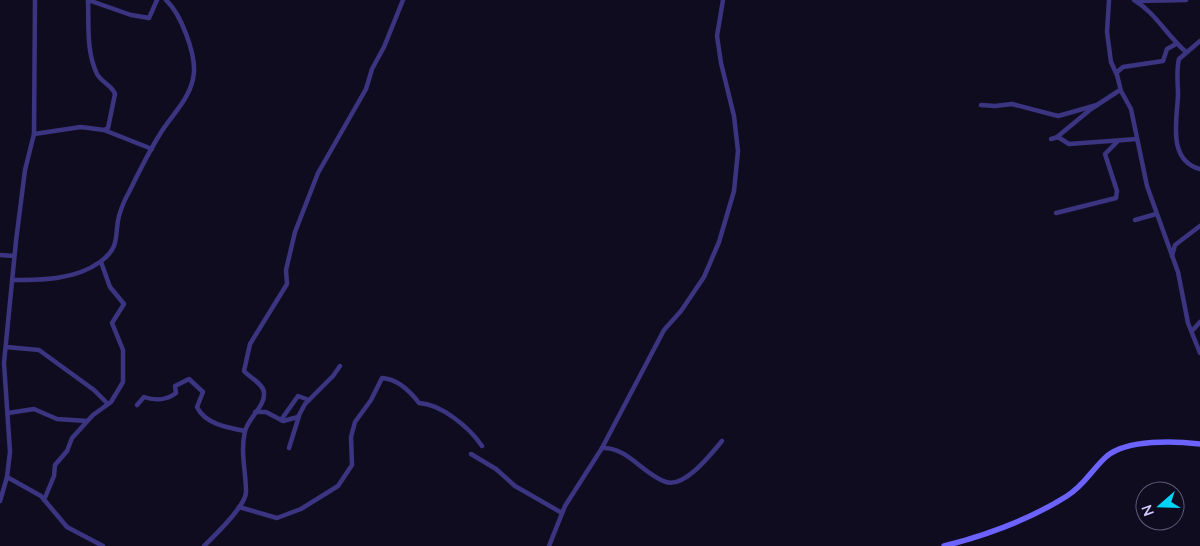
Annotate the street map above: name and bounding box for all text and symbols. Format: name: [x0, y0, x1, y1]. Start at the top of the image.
north arrow: [1135, 481, 1185, 531]
text: N: [1137, 503, 1157, 519]

